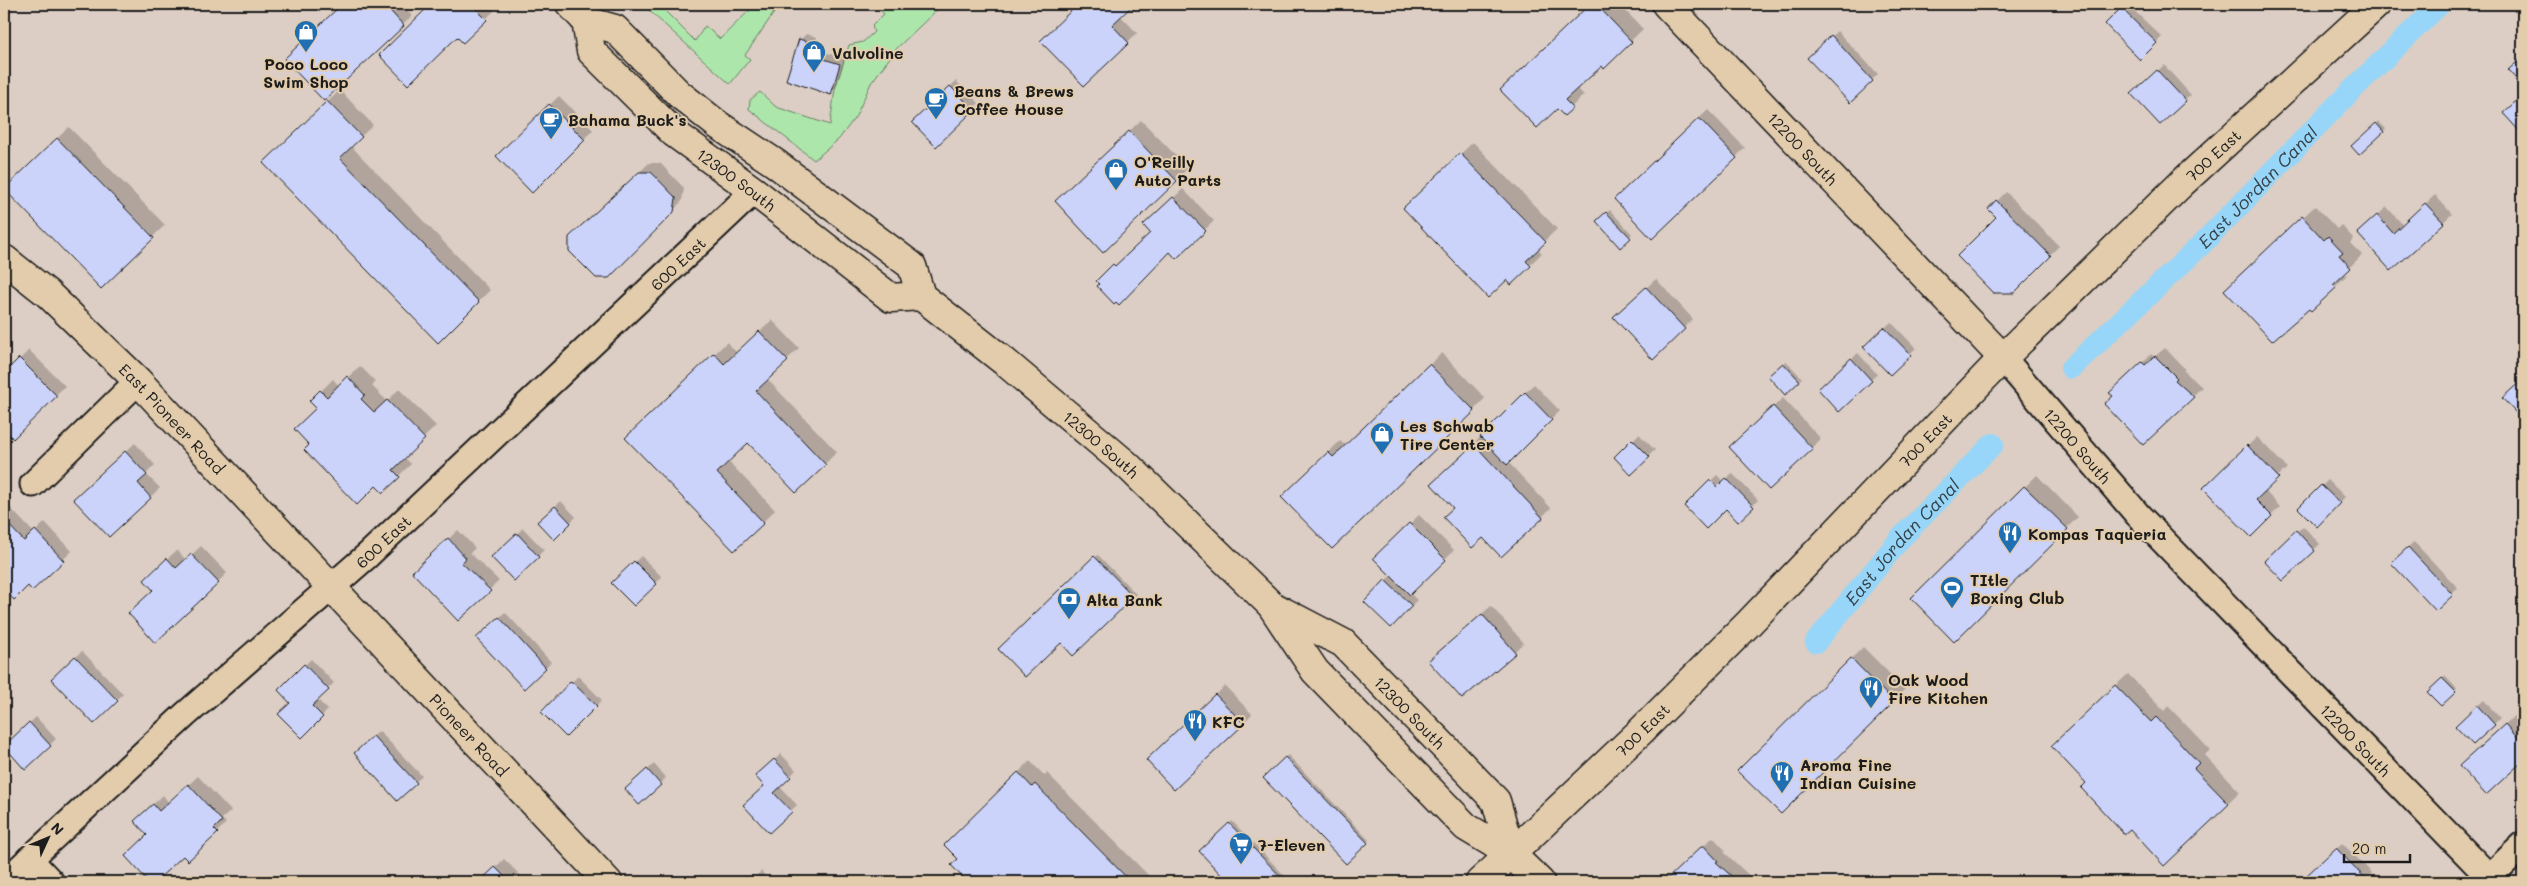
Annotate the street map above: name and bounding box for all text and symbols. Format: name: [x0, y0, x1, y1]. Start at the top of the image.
shop icon: Poco Loco Swim Shop: [293, 19, 319, 53]
shop icon: Valvoline: [801, 39, 827, 73]
place label: Valvoline: [832, 42, 904, 63]
place label: Poco Loco Swim Shop: [263, 53, 349, 92]
place label: Beans & Brews Coffee House: [954, 80, 1074, 119]
cafe icon: Beans & Brews Coffee House: [923, 86, 949, 120]
cafe icon: Bahama Buck's: [538, 106, 564, 140]
street label: 12200 South: [1763, 107, 1843, 189]
place label: Bahama Buck's: [568, 109, 687, 130]
water label: East Jordan Canal: [2192, 120, 2323, 253]
street label: 700 East: [2181, 124, 2245, 185]
street label: 12300 South: [693, 143, 781, 215]
place label: O'Reilly Auto Parts: [1134, 151, 1221, 190]
shop icon: O'Reilly Auto Parts: [1103, 157, 1129, 191]
street label: 600 East: [645, 232, 710, 294]
street label: East Pioneer Road: [115, 358, 230, 478]
street label: 12200 South: [2040, 403, 2116, 487]
street label: 12300 South: [1059, 405, 1144, 482]
street label: 700 East: [1894, 408, 1956, 471]
place label: Les Schwab Tire Center: [1400, 415, 1494, 454]
shop icon: Les Schwab Tire Center: [1369, 421, 1395, 455]
water label: East Jordan Canal: [1839, 473, 1965, 610]
street label: 600 East: [351, 510, 415, 572]
restaurant icon: Kompas Taqueria: [1997, 520, 2023, 554]
place label: Kompas Taqueria: [2028, 523, 2167, 544]
place label: TItle Boxing Club: [1970, 569, 2064, 608]
sports icon: TItle Boxing Club: [1939, 575, 1965, 609]
bank icon: Alta Bank: [1056, 586, 1082, 620]
place label: Alta Bank: [1086, 589, 1163, 610]
place label: Oak Wood Fire Kitchen: [1888, 669, 1988, 708]
street label: 12300 South: [1370, 671, 1450, 753]
restaurant icon: Oak Wood Fire Kitchen: [1858, 675, 1884, 709]
street label: Pioneer Road: [426, 689, 513, 780]
street label: 700 East: [1611, 698, 1674, 761]
street label: 12200 South: [2316, 699, 2396, 780]
restaurant icon: KFC: [1182, 708, 1208, 742]
place label: KFC: [1212, 711, 1245, 732]
place label: Aroma Fine Indian Cuisine: [1800, 754, 1916, 793]
restaurant icon: Aroma Fine Indian Cuisine: [1769, 760, 1795, 794]
north arrow: [22, 814, 72, 864]
text: N: [47, 818, 68, 839]
supermarket icon: 7-Eleven: [1228, 831, 1254, 865]
scale bar: [2344, 831, 2411, 863]
place label: 7-Eleven: [1258, 834, 1325, 855]
text: 20 m: [2352, 838, 2386, 858]

